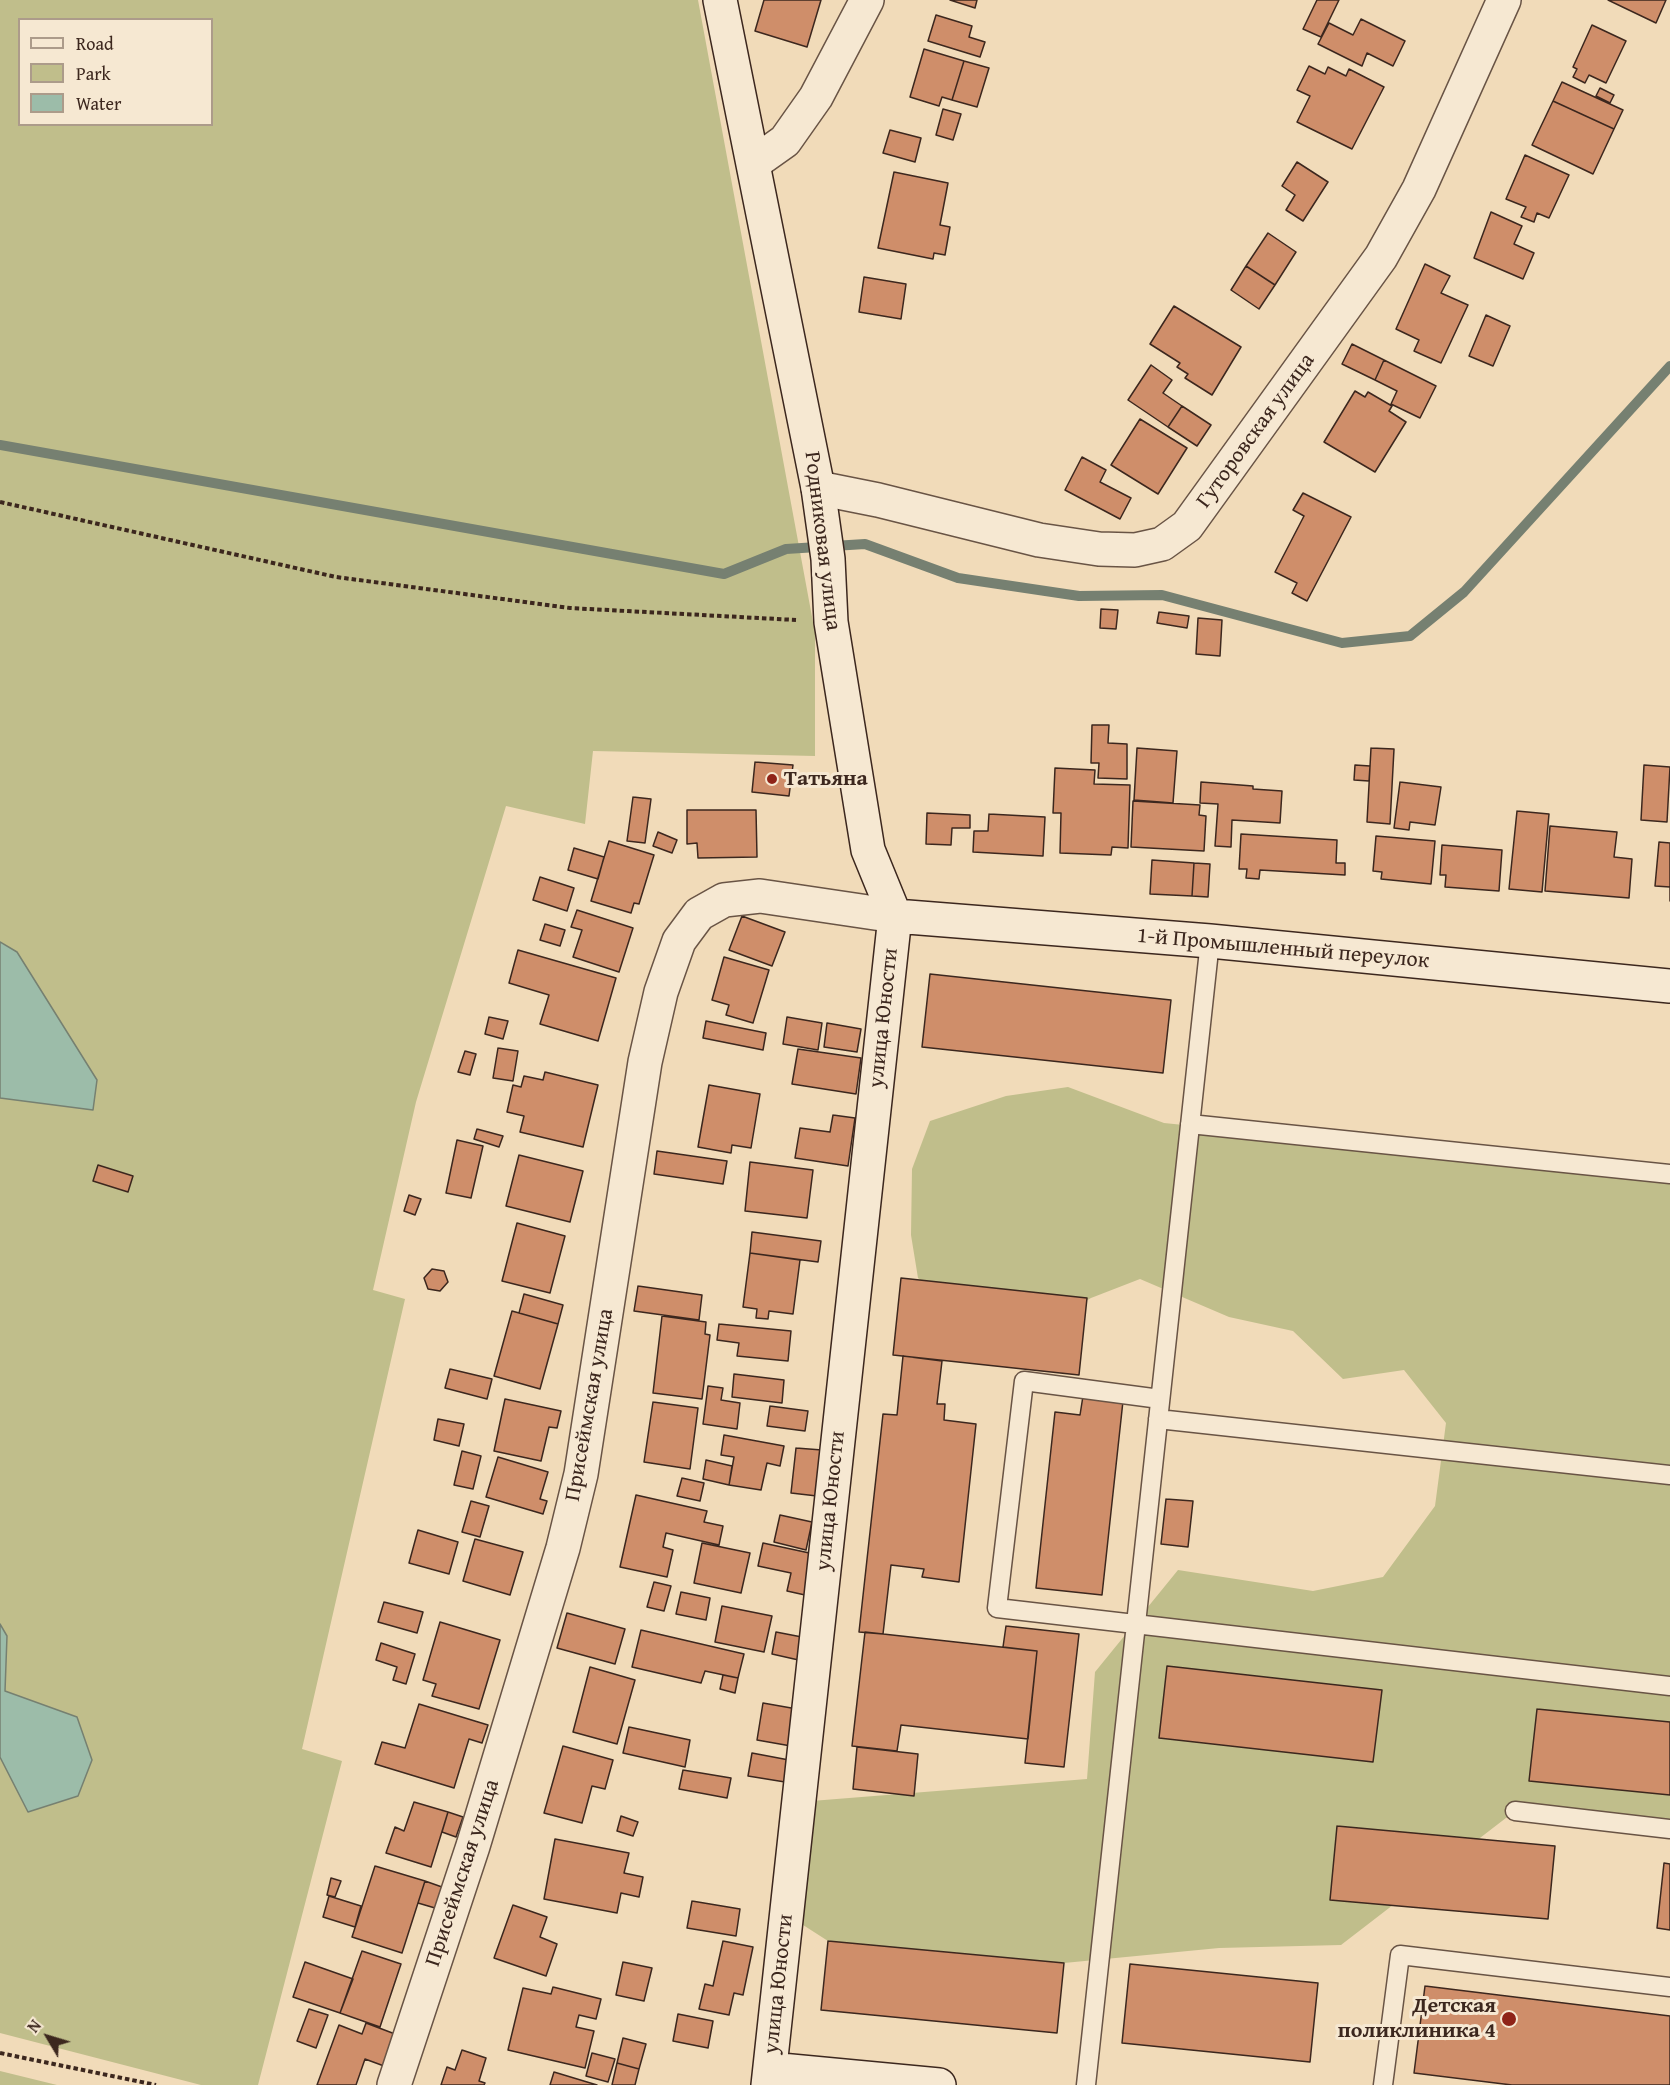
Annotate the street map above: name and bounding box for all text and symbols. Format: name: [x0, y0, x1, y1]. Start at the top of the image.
legend: [18, 18, 213, 126]
text: Road: [76, 30, 114, 57]
text: Park: [76, 60, 111, 87]
text: Water: [76, 90, 121, 117]
street label: Гуторовская улица: [1191, 349, 1321, 513]
street label: Родниковая улица: [798, 450, 846, 632]
place label: Татьяна: [784, 766, 868, 792]
marker: Татьяна: [765, 772, 779, 786]
street label: 1-й Промышленный переулок: [1136, 923, 1430, 975]
street label: улица Юности: [864, 947, 904, 1089]
street label: Присеймская улица: [560, 1307, 620, 1503]
street label: улица Юности: [811, 1430, 851, 1572]
street label: Присеймская улица: [420, 1776, 506, 1970]
street label: улица Юности: [759, 1913, 799, 2055]
place label: Детская поликлиника 4: [1338, 1993, 1496, 2044]
north arrow: [18, 2007, 78, 2067]
marker: Детская поликлиника 4: [1500, 2010, 1518, 2028]
text: N: [21, 2014, 47, 2038]

